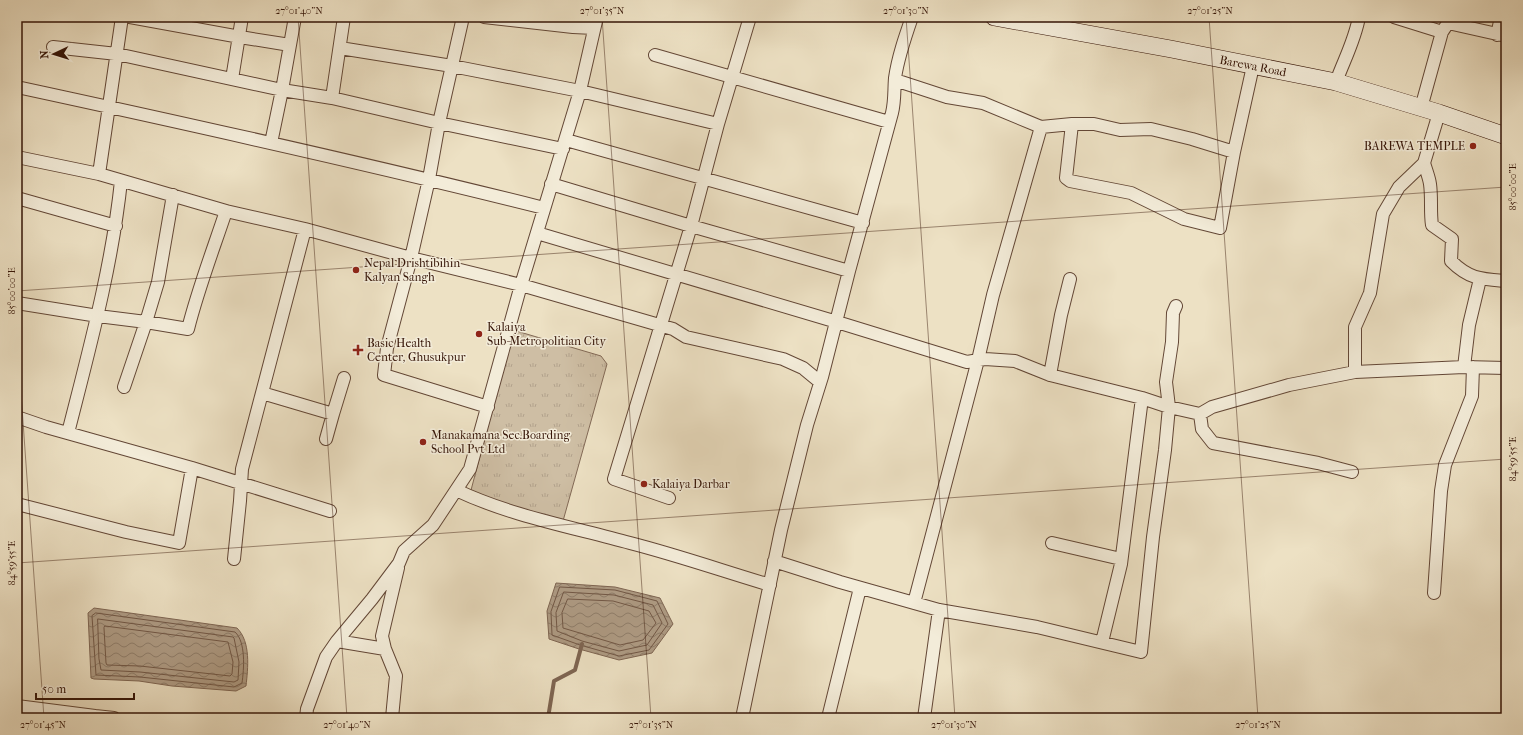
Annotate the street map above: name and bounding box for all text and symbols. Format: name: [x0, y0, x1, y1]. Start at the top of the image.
text: 27°01'40"N: [275, 5, 323, 17]
text: 27°01'35"N: [580, 5, 625, 17]
text: 27°01'30"N: [883, 5, 929, 17]
text: 27°01'25"N: [1187, 5, 1233, 17]
north arrow: [34, 34, 74, 74]
text: N: [38, 49, 51, 59]
street label: Barewa Road: [1218, 53, 1288, 79]
place label: BAREWA TEMPLE: [1364, 139, 1465, 153]
marker: BAREWA TEMPLE: [1468, 141, 1478, 151]
text: 85°00'00"E: [1507, 163, 1519, 211]
place label: Nepal Drishtibihin Kalyan Sangh: [364, 256, 460, 284]
marker: Nepal Drishtibihin Kalyan Sangh: [351, 265, 361, 275]
text: 85°00'00"E: [6, 267, 18, 315]
place label: Kalaiya Sub-Metropolitian City: [487, 320, 606, 348]
marker: Kalaiya Sub-Metropolitian City: [474, 329, 484, 339]
place label: Basic Health Center, Ghusukpur: [367, 336, 466, 364]
marker: Basic Health Center, Ghusukpur: [352, 344, 364, 356]
place label: Manakamana Sec.Boarding School Pvt Ltd: [431, 428, 571, 456]
marker: Manakamana Sec.Boarding School Pvt Ltd: [418, 437, 428, 447]
text: 84°59'55"E: [1507, 437, 1519, 481]
place label: Kalaiya Darbar: [652, 477, 731, 491]
marker: Kalaiya Darbar: [639, 479, 649, 489]
text: 84°59'55"E: [6, 541, 18, 585]
scale bar: [36, 675, 134, 701]
text: 50 m: [42, 682, 66, 696]
text: 27°01'45"N: [20, 719, 67, 731]
text: 27°01'40"N: [323, 719, 371, 731]
text: 27°01'35"N: [629, 719, 674, 731]
text: 27°01'30"N: [931, 719, 977, 731]
text: 27°01'25"N: [1235, 719, 1281, 731]

